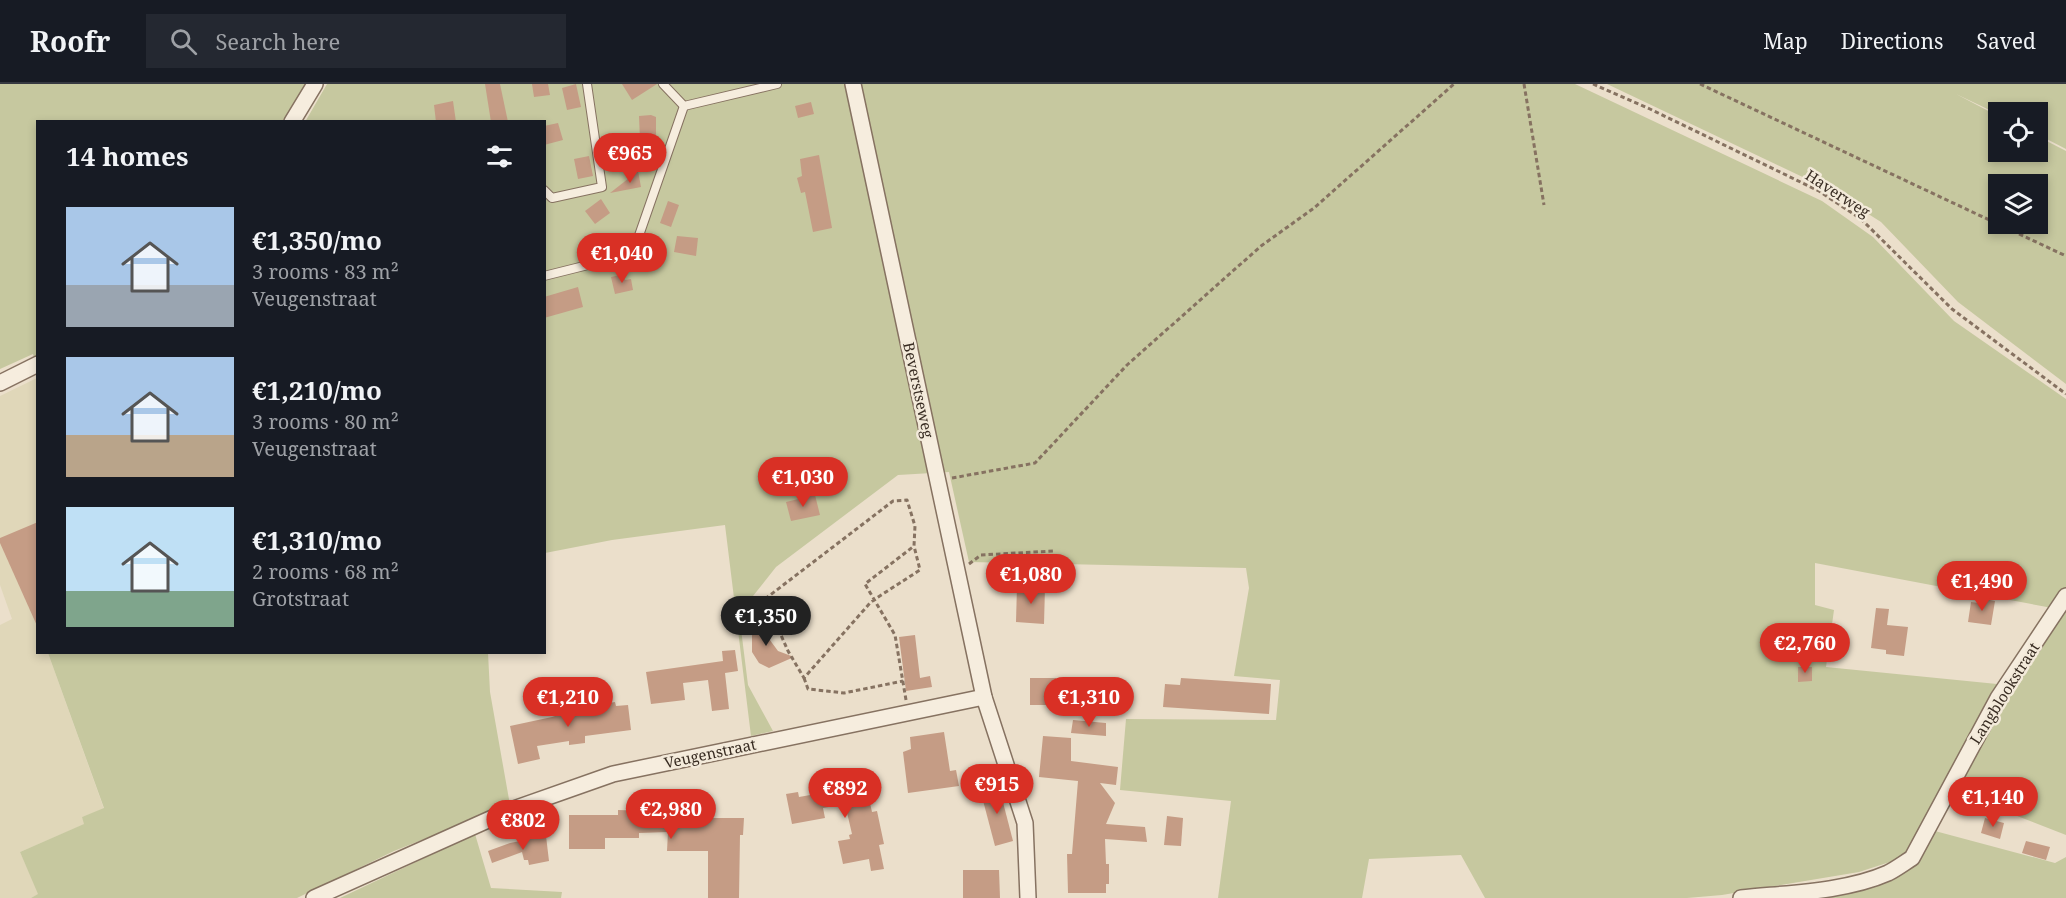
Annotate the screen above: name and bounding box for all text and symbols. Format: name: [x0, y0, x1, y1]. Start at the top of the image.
search box: [146, 14, 566, 68]
text: Roofr: [30, 22, 110, 60]
icon: search: [167, 25, 200, 58]
text: Search here: [215, 26, 340, 56]
text: Map: [1763, 27, 1808, 55]
text: Directions: [1841, 27, 1943, 55]
text: Saved: [1976, 27, 2036, 55]
map controls: [1988, 102, 2048, 234]
button: locate: [1988, 102, 2048, 162]
pin: €965: [594, 133, 666, 184]
text: 14 homes: [66, 138, 188, 174]
text: €965: [607, 139, 653, 166]
icon: filters: [483, 140, 516, 173]
street label: Haverweg: [1802, 165, 1874, 221]
button: layers: [1988, 174, 2048, 234]
text: €1,350/mo: [252, 222, 382, 258]
icon: home: [114, 231, 186, 303]
pin: €1,040: [573, 233, 671, 284]
text: €1,040: [591, 239, 653, 266]
text: 3 rooms · 83 m²: [252, 258, 399, 285]
text: Veugenstraat: [252, 285, 377, 312]
street label: Beverstseweg: [899, 340, 939, 440]
text: €1,210/mo: [252, 372, 382, 408]
icon: home: [114, 381, 186, 453]
text: 3 rooms · 80 m²: [252, 408, 399, 435]
text: Veugenstraat: [252, 435, 377, 462]
pin: €1,030: [754, 457, 852, 508]
text: €1,030: [772, 463, 834, 490]
text: €1,310/mo: [252, 522, 382, 558]
icon: home: [114, 531, 186, 603]
pin: €1,080: [982, 554, 1080, 605]
text: 2 rooms · 68 m²: [252, 558, 399, 585]
text: €1,080: [1000, 560, 1062, 587]
pin: €1,490: [1933, 561, 2031, 612]
text: €1,490: [1951, 567, 2013, 594]
text: Grotstraat: [252, 585, 349, 612]
pin: €1,350: [717, 596, 815, 647]
text: €1,350: [735, 602, 797, 629]
pin: €2,760: [1756, 623, 1854, 674]
text: €2,760: [1774, 629, 1836, 656]
street label: Langblookstraat: [1965, 638, 2043, 748]
pin: €1,210: [519, 677, 617, 728]
pin: €1,310: [1040, 677, 1138, 728]
text: €1,210: [537, 683, 599, 710]
text: €1,310: [1058, 683, 1120, 710]
street label: Veugenstraat: [662, 733, 758, 773]
pin: €915: [961, 764, 1033, 815]
pin: €892: [809, 768, 881, 819]
text: €915: [974, 770, 1020, 797]
text: €892: [822, 774, 868, 801]
pin: €1,140: [1944, 777, 2042, 828]
text: €1,140: [1962, 783, 2024, 810]
pin: €2,980: [622, 789, 720, 840]
text: €2,980: [640, 795, 702, 822]
pin: €802: [487, 800, 559, 851]
text: €802: [500, 806, 546, 833]

